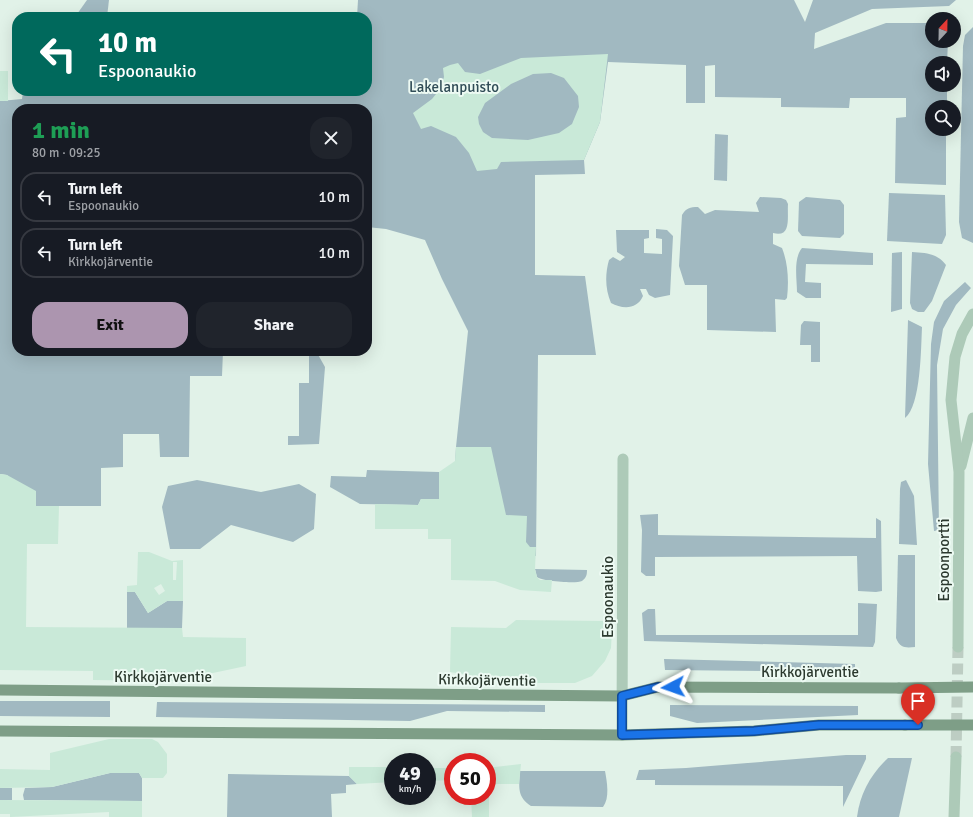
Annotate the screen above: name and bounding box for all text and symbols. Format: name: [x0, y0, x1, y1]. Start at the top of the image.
north arrow: [925, 12, 961, 48]
map controls: [925, 12, 961, 136]
text: 10 m: [98, 26, 157, 60]
icon: left: [32, 28, 84, 80]
button: sound: [925, 56, 961, 92]
text: Espoonaukio: [98, 60, 196, 82]
park label: Lakelanpuisto: [409, 78, 499, 96]
button: search: [925, 100, 961, 136]
text: 1 min: [32, 115, 90, 145]
button: close: [310, 117, 352, 159]
text: 80 m · 09:25: [32, 145, 101, 161]
text: Turn left: [68, 180, 122, 198]
icon: left: [34, 186, 56, 208]
text: 10 m: [319, 188, 350, 206]
text: Espoonaukio: [68, 198, 139, 214]
text: Turn left: [68, 236, 122, 254]
icon: left: [34, 242, 56, 264]
text: 10 m: [319, 244, 350, 262]
text: Kirkkojärventie: [68, 254, 153, 270]
button: Exit: [32, 302, 188, 348]
button: Share: [196, 302, 352, 348]
street label: Espoonportti: [935, 518, 953, 602]
street label: Espoonaukio: [599, 556, 617, 638]
street label: Kirkkojärventie: [761, 663, 859, 681]
position arrow: [652, 666, 694, 708]
street label: Kirkkojärventie: [114, 668, 212, 686]
street label: Kirkkojärventie: [438, 670, 536, 690]
pin: [901, 684, 935, 725]
icon: arrive: [907, 690, 929, 712]
speed limit sign: 50: [444, 753, 496, 805]
text: 49: [399, 761, 421, 786]
text: km/h: [399, 783, 421, 795]

